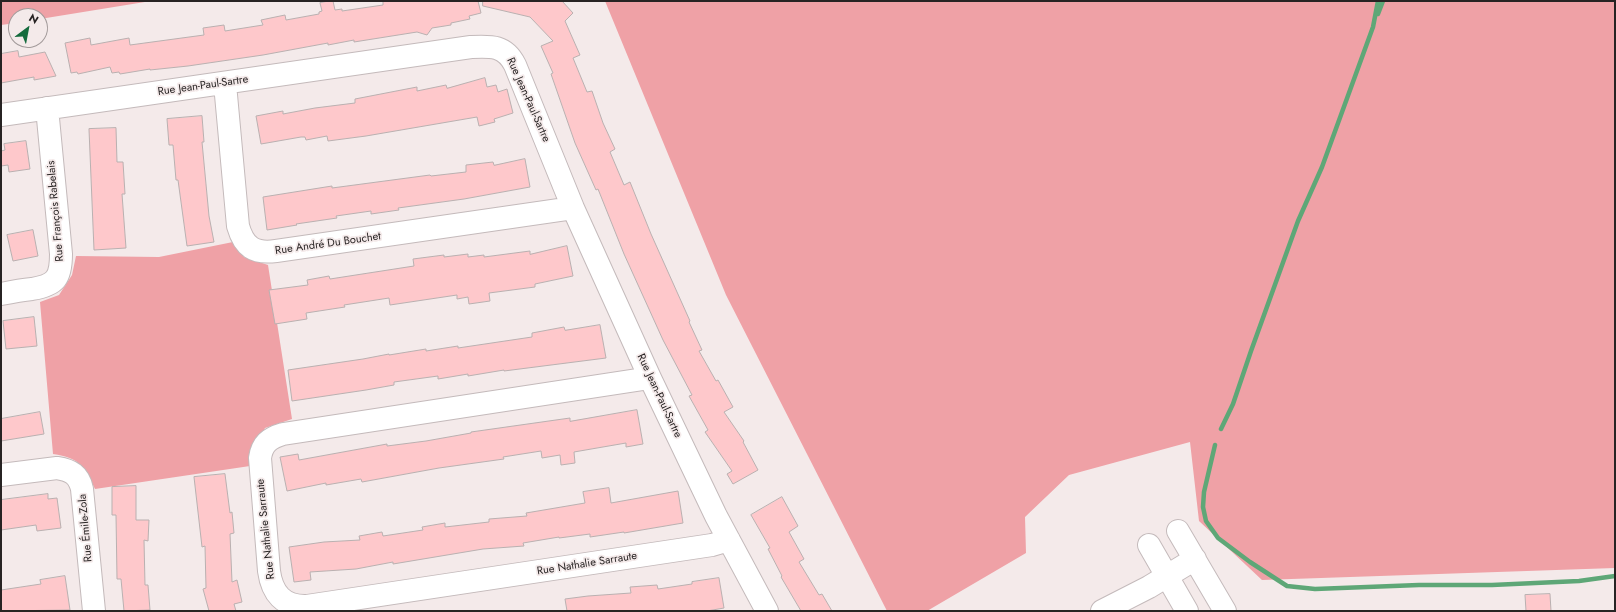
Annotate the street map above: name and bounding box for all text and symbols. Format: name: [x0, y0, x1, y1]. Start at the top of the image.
north arrow: [8, 8, 48, 48]
text: N: [26, 10, 42, 28]
street label: Rue Jean-Paul-Sartre: [503, 56, 553, 144]
street label: Rue Jean-Paul-Sartre: [157, 73, 249, 99]
street label: Rue François Rabelais: [45, 160, 67, 262]
street label: Rue André Du Bouchet: [274, 230, 382, 258]
street label: Rue Jean-Paul-Sartre: [634, 352, 684, 440]
street label: Rue Nathalie Sarraute: [254, 478, 278, 580]
street label: Rue Émile-Zola: [76, 493, 96, 563]
street label: Rue Nathalie Sarraute: [536, 550, 638, 578]

